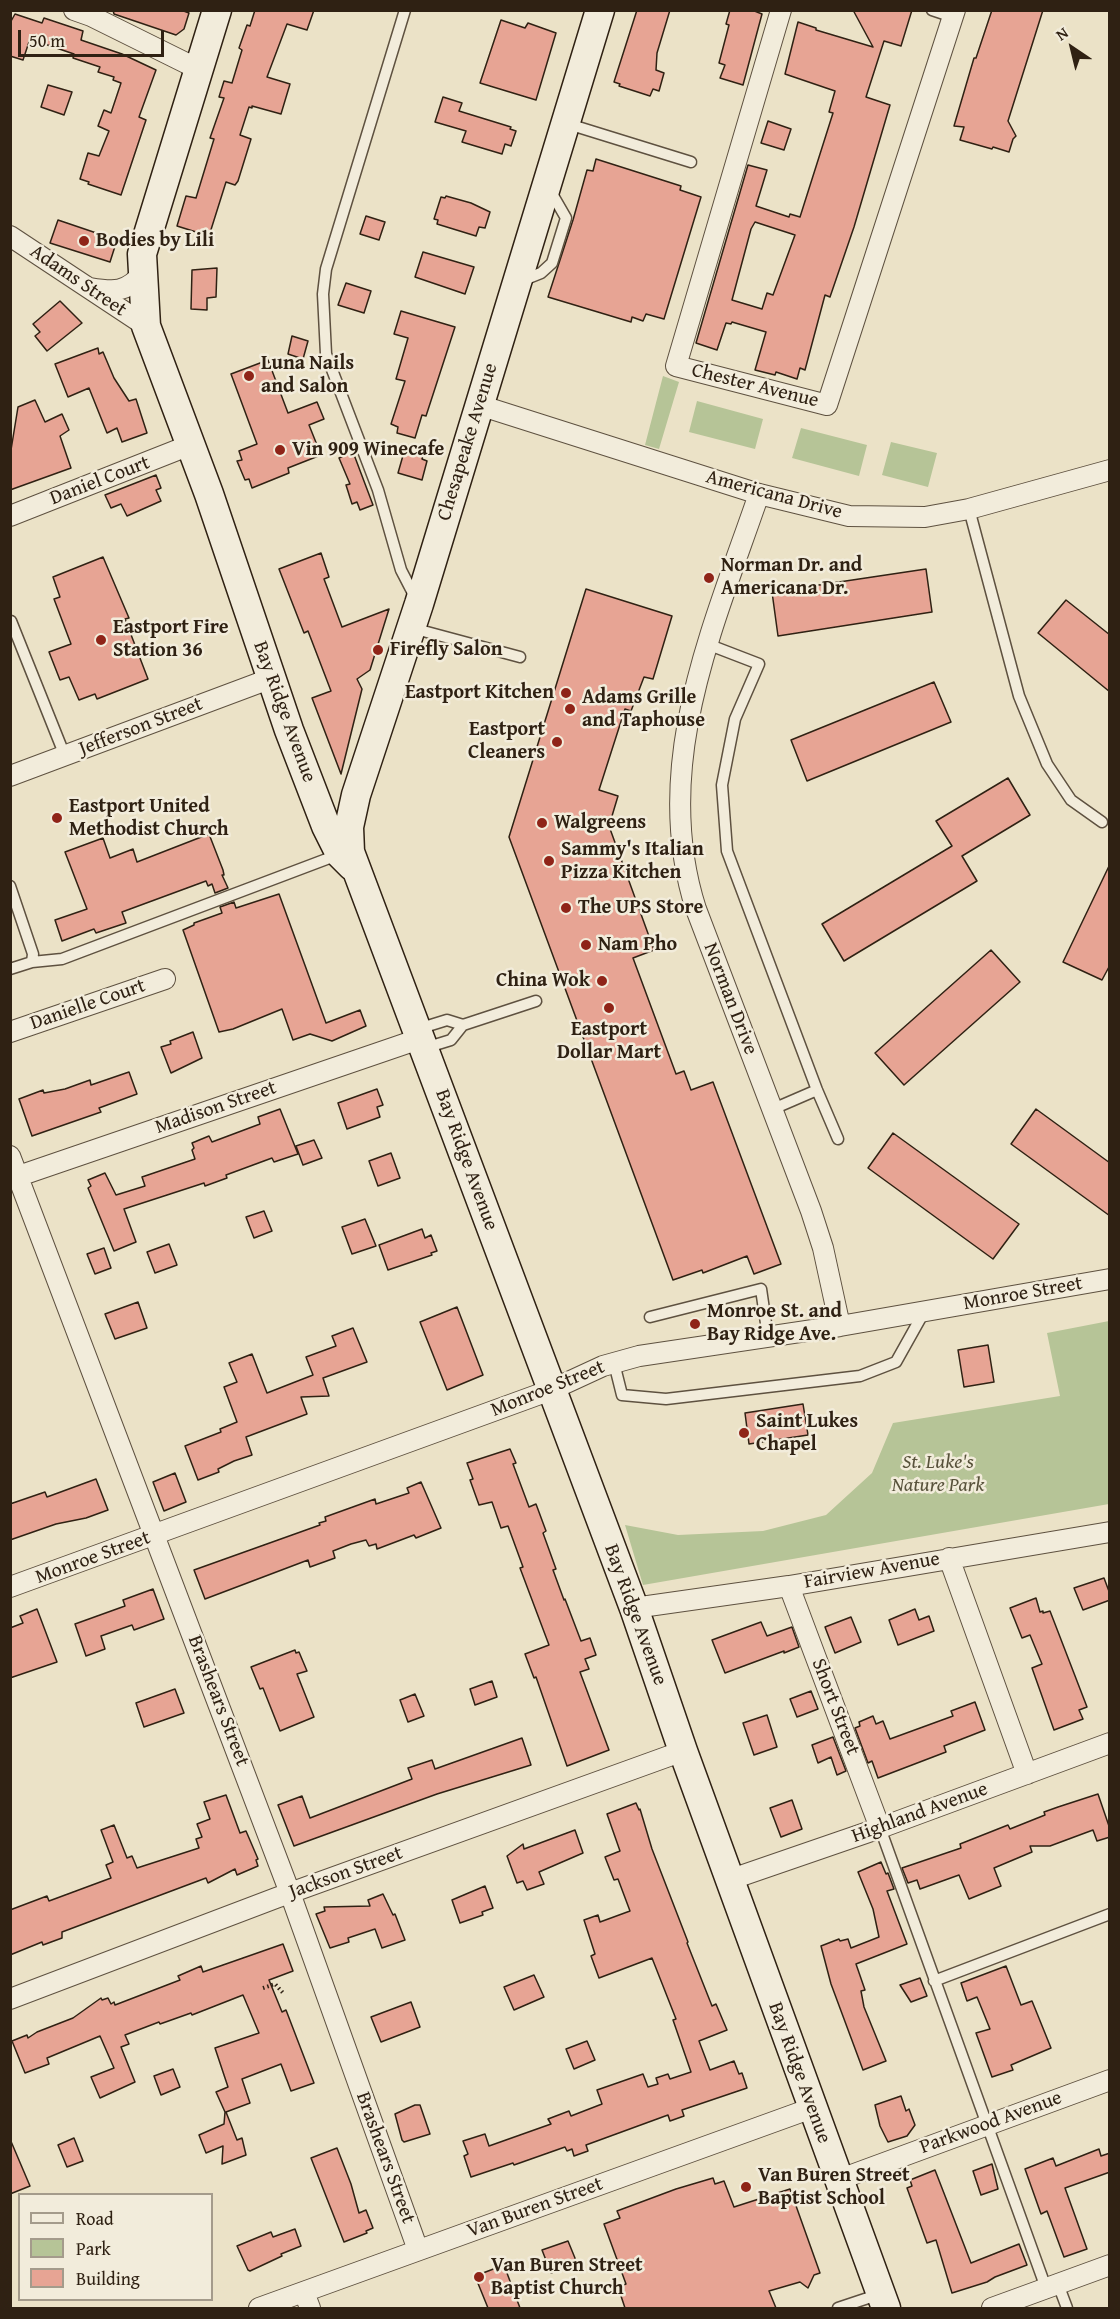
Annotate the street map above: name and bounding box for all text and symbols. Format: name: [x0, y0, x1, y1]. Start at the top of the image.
scale bar: [21, 18, 166, 56]
north arrow: [1042, 18, 1102, 78]
text: N: [1050, 20, 1073, 46]
text: 50 m: [29, 27, 65, 54]
place label: Bodies by Lili: [96, 229, 214, 253]
marker: Bodies by Lili: [77, 234, 91, 248]
street label: Adams Street: [25, 240, 131, 322]
place label: Luna Nails and Salon: [261, 352, 354, 399]
street label: Chester Avenue: [689, 359, 821, 413]
street label: Chesapeake Avenue: [433, 360, 503, 524]
marker: Luna Nails and Salon: [242, 369, 256, 383]
place label: Vin 909 Winecafe: [292, 438, 444, 462]
marker: Vin 909 Winecafe: [273, 443, 287, 457]
street label: Daniel Court: [47, 451, 153, 511]
street label: Americana Drive: [703, 465, 845, 525]
place label: Norman Dr. and Americana Dr.: [721, 554, 862, 601]
marker: Norman Dr. and Americana Dr.: [702, 571, 716, 585]
place label: Eastport Fire Station 36: [113, 616, 229, 663]
marker: Eastport Fire Station 36: [94, 633, 108, 647]
street label: Bay Ridge Avenue: [247, 638, 321, 786]
place label: Firefly Salon: [390, 638, 503, 662]
marker: Firefly Salon: [371, 643, 385, 657]
place label: Eastport Kitchen: [405, 681, 554, 705]
marker: Eastport Kitchen: [559, 686, 573, 700]
place label: Adams Grille and Taphouse: [582, 686, 705, 733]
street label: Jefferson Street: [76, 692, 206, 762]
marker: Adams Grille and Taphouse: [563, 702, 577, 716]
place label: Eastport Cleaners: [468, 718, 545, 765]
marker: Eastport Cleaners: [550, 735, 564, 749]
place label: Eastport United Methodist Church: [69, 795, 229, 842]
marker: Eastport United Methodist Church: [50, 811, 64, 825]
place label: Walgreens: [554, 811, 646, 835]
marker: Walgreens: [535, 816, 549, 830]
place label: Sammy's Italian Pizza Kitchen: [561, 838, 704, 885]
marker: Sammy's Italian Pizza Kitchen: [542, 854, 556, 868]
place label: The UPS Store: [578, 896, 703, 920]
marker: The UPS Store: [559, 901, 573, 915]
place label: Nam Pho: [598, 933, 677, 957]
marker: Nam Pho: [579, 938, 593, 952]
street label: Norman Drive: [698, 940, 762, 1058]
place label: China Wok: [496, 969, 590, 993]
street label: Danielle Court: [27, 974, 149, 1036]
marker: China Wok: [595, 974, 609, 988]
marker: Eastport Dollar Mart: [602, 1001, 616, 1015]
place label: Eastport Dollar Mart: [557, 1018, 661, 1065]
street label: Madison Street: [152, 1076, 280, 1140]
street label: Bay Ridge Avenue: [429, 1086, 503, 1234]
street label: Monroe Street: [962, 1272, 1084, 1316]
place label: Monroe St. and Bay Ridge Ave.: [707, 1300, 842, 1347]
marker: Monroe St. and Bay Ridge Ave.: [688, 1317, 702, 1331]
street label: Monroe Street: [488, 1355, 608, 1423]
place label: Saint Lukes Chapel: [756, 1410, 858, 1457]
marker: Saint Lukes Chapel: [737, 1426, 751, 1440]
park label: St. Luke's Nature Park: [892, 1451, 984, 1498]
street label: Monroe Street: [32, 1526, 154, 1590]
street label: Bay Ridge Avenue: [598, 1541, 672, 1689]
street label: Fairview Avenue: [802, 1547, 942, 1595]
street label: Brashears Street: [182, 1632, 254, 1770]
street label: Short Street: [806, 1655, 864, 1759]
street label: Highland Avenue: [849, 1777, 991, 1849]
street label: Jackson Street: [286, 1841, 406, 1905]
street label: Bay Ridge Avenue: [762, 1999, 836, 2147]
street label: Parkwood Avenue: [917, 2086, 1065, 2160]
street label: Brashears Street: [350, 2089, 420, 2227]
place label: Van Buren Street Baptist School: [758, 2164, 910, 2211]
street label: Van Buren Street: [464, 2172, 606, 2244]
marker: Van Buren Street Baptist School: [739, 2180, 753, 2194]
legend: [18, 2193, 213, 2301]
text: Road: [76, 2205, 114, 2232]
text: Park: [76, 2235, 111, 2262]
place label: Van Buren Street Baptist Church: [491, 2254, 643, 2301]
text: Building: [76, 2265, 140, 2292]
marker: Van Buren Street Baptist Church: [472, 2270, 486, 2284]

